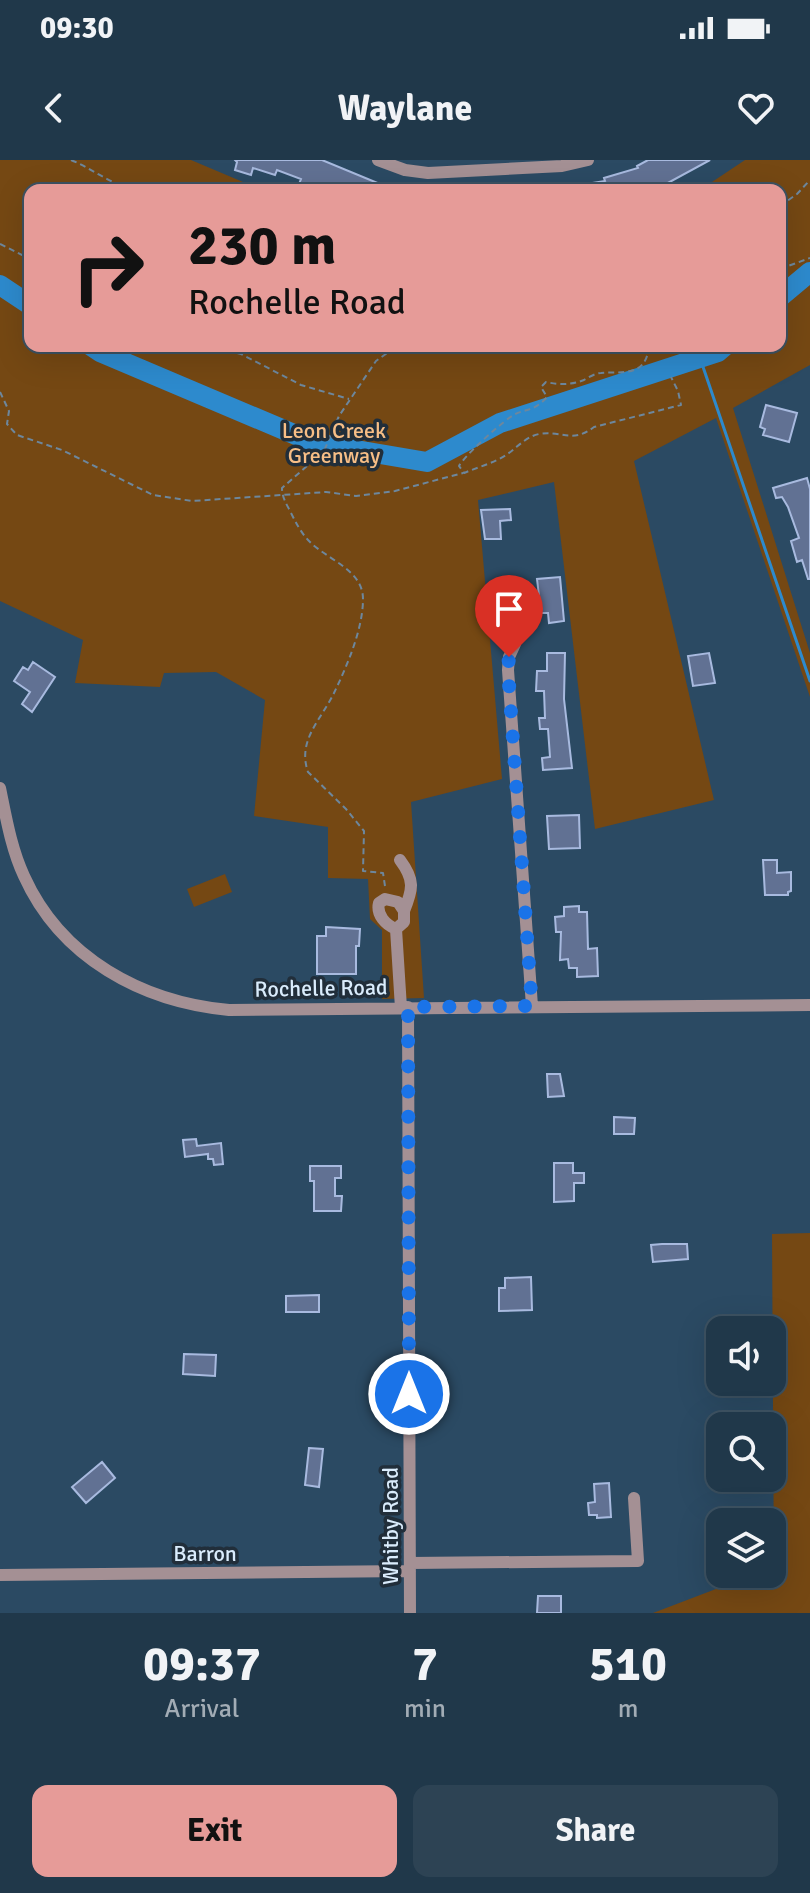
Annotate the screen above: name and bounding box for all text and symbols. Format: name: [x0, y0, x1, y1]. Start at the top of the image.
text: 09:30: [40, 10, 114, 47]
icon: back: [32, 86, 76, 130]
text: Waylane: [338, 86, 472, 131]
icon: heart: [734, 86, 778, 130]
text: 230 m: [188, 211, 336, 280]
icon: right: [56, 216, 160, 320]
text: Rochelle Road: [188, 280, 406, 325]
park label: Leon Creek Greenway: [282, 417, 386, 469]
pin: [475, 575, 543, 657]
icon: arrive: [487, 587, 531, 631]
street label: Rochelle Road: [254, 973, 388, 1003]
map controls: [706, 1316, 786, 1588]
button: sound: [706, 1316, 786, 1396]
position arrow: [367, 1352, 451, 1436]
button: search: [706, 1412, 786, 1492]
street label: Whitby Road: [377, 1467, 404, 1585]
button: layers: [706, 1508, 786, 1588]
street label: Barron: [173, 1540, 237, 1567]
text: 09:37: [143, 1635, 261, 1694]
text: 7: [412, 1635, 438, 1694]
text: 510: [589, 1635, 667, 1694]
text: Arrival: [165, 1693, 239, 1725]
text: min: [404, 1693, 446, 1725]
text: m: [618, 1693, 638, 1725]
button: Exit: [32, 1785, 397, 1877]
button: Share: [413, 1785, 778, 1877]

